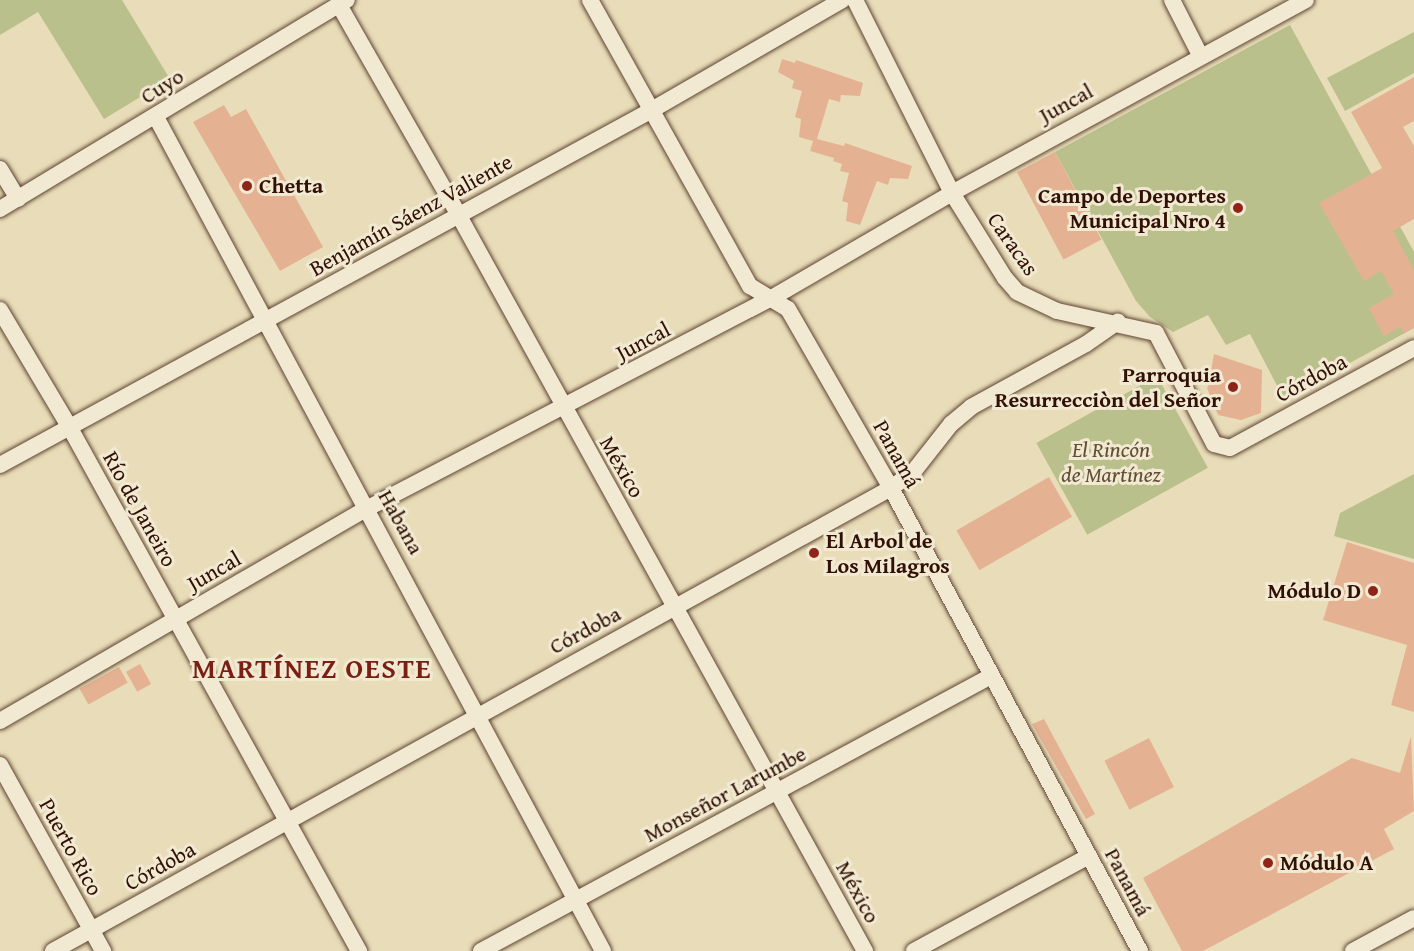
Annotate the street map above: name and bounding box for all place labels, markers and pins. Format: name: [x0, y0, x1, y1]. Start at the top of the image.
place label: Chetta: [259, 173, 323, 199]
marker: Chetta: [240, 179, 254, 193]
place label: Campo de Deportes Municipal Nro 4: [1038, 182, 1226, 234]
marker: Campo de Deportes Municipal Nro 4: [1231, 201, 1245, 215]
place label: Parroquia Resurrecciòn del Señor: [995, 361, 1221, 412]
marker: Parroquia Resurrecciòn del Señor: [1226, 380, 1240, 394]
place label: El Arbol de Los Milagros: [826, 527, 950, 578]
marker: El Arbol de Los Milagros: [807, 546, 821, 560]
place label: Módulo D: [1267, 578, 1361, 604]
marker: Módulo D: [1366, 584, 1380, 598]
place label: Módulo A: [1280, 850, 1373, 876]
marker: Módulo A: [1261, 856, 1275, 870]

